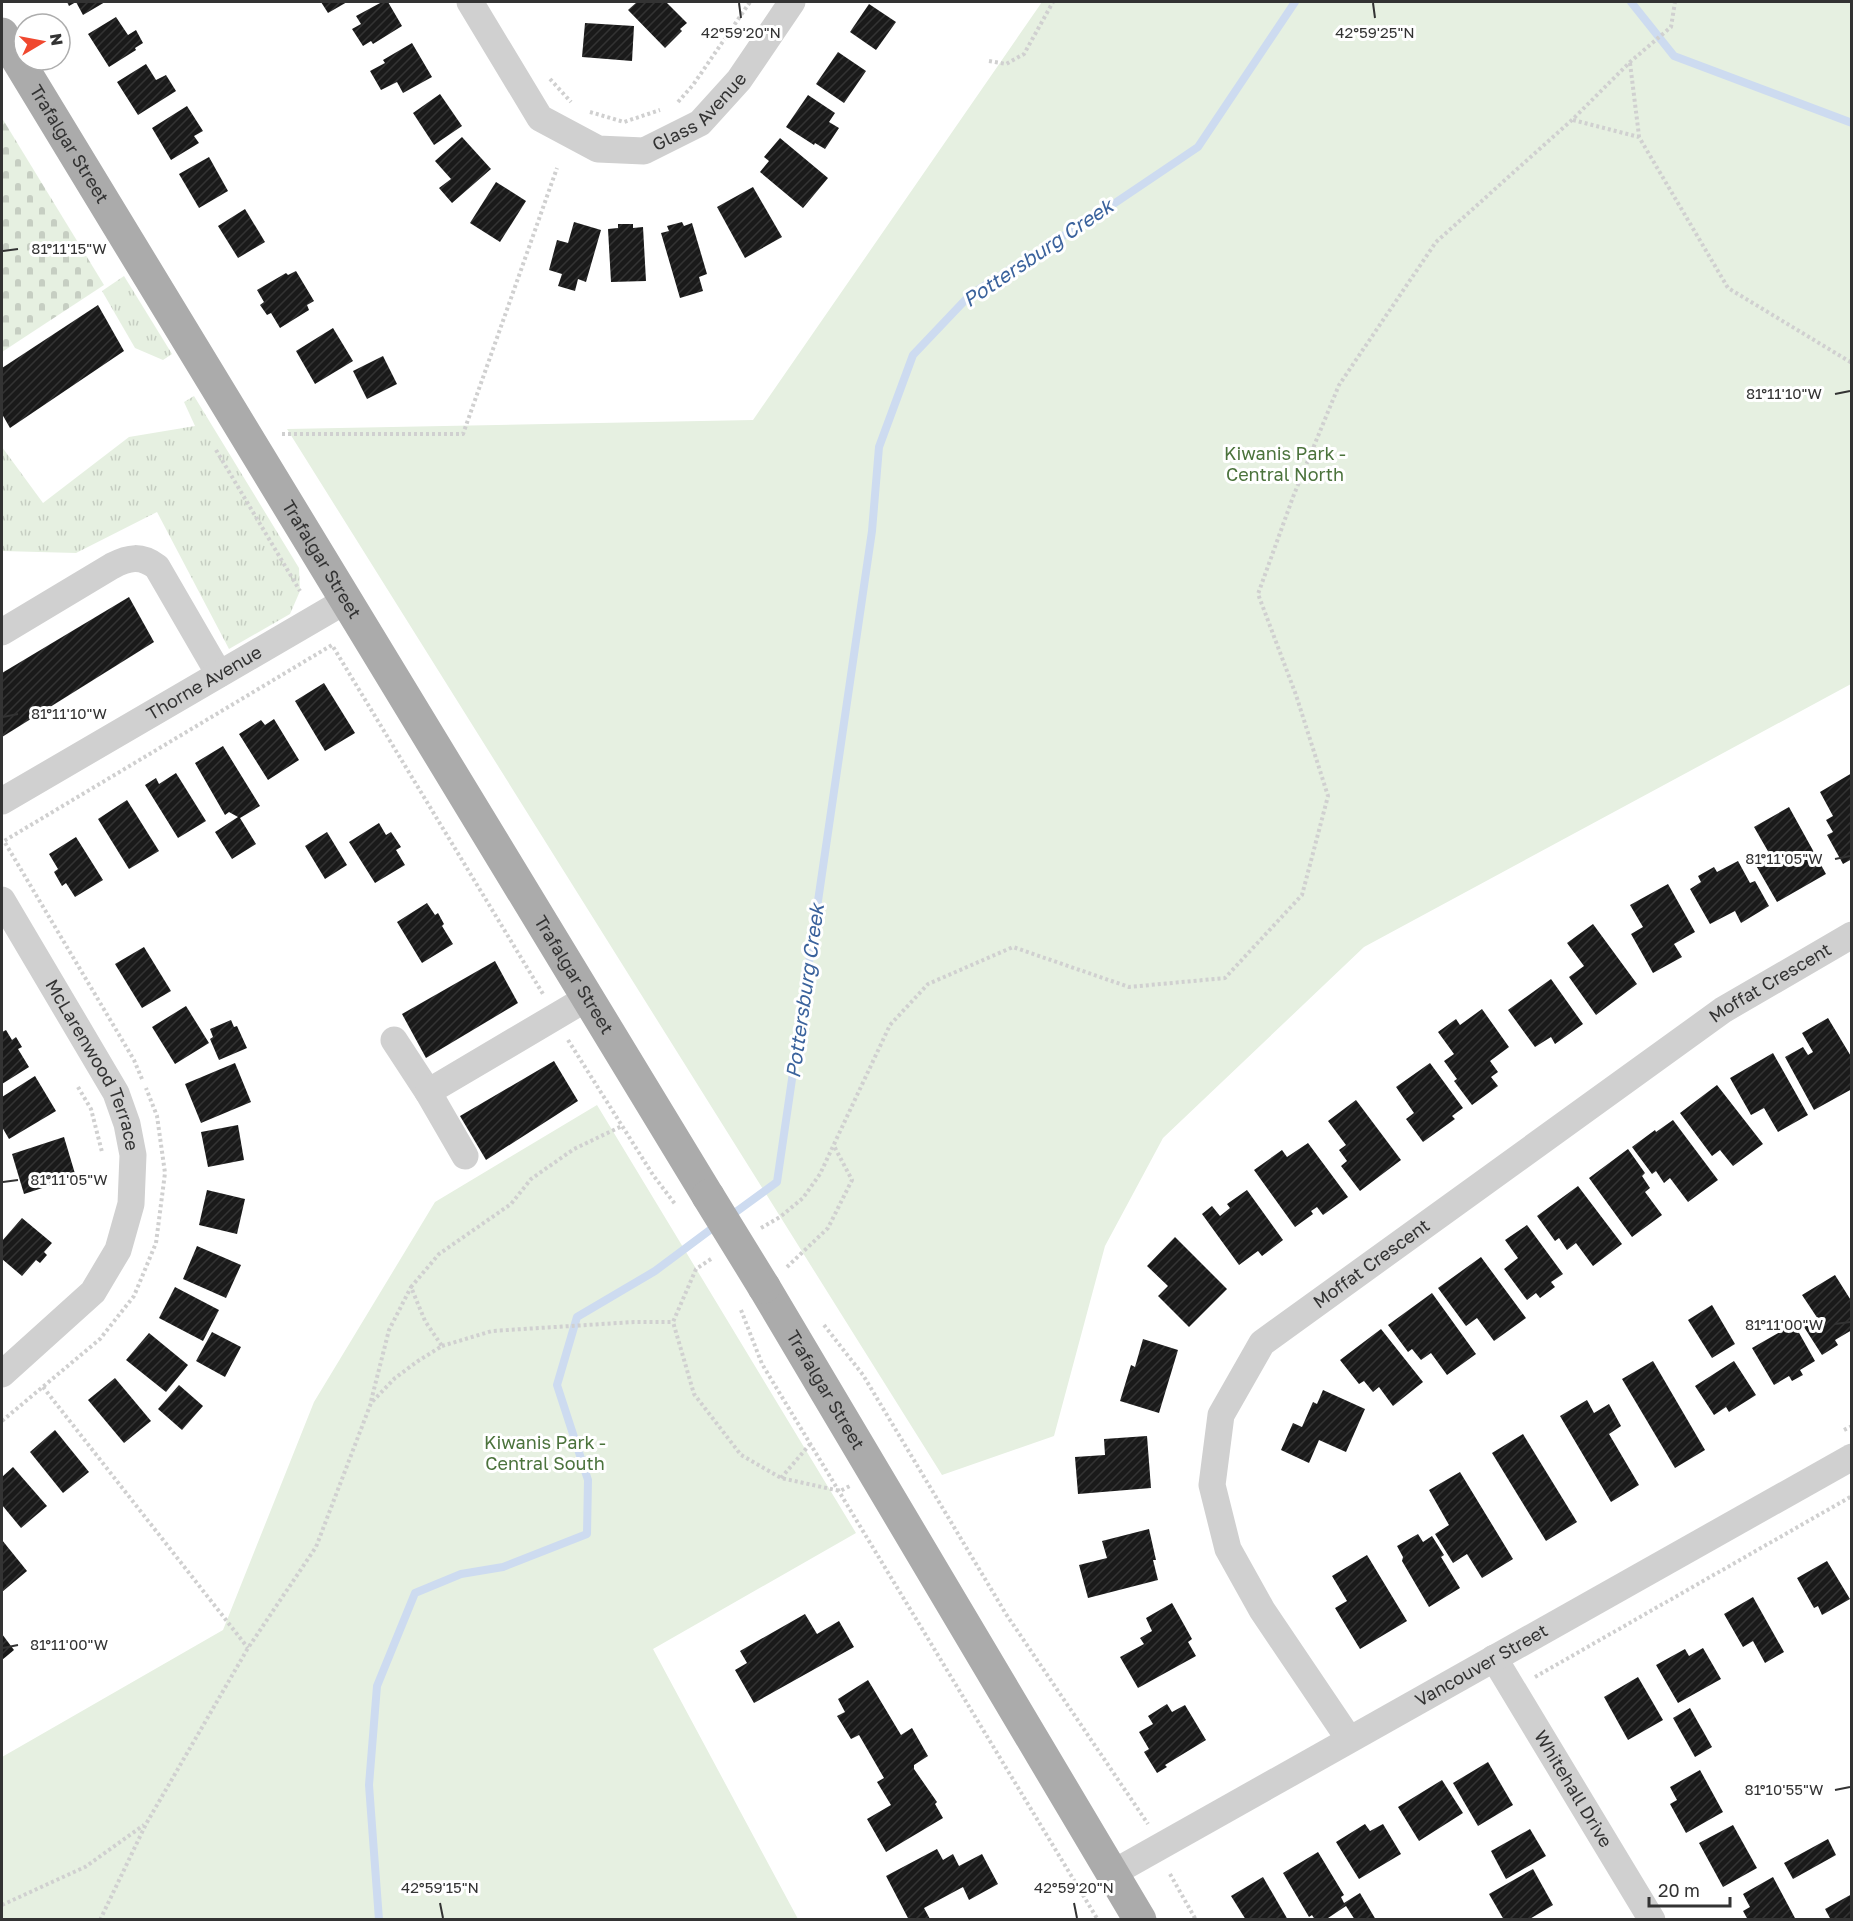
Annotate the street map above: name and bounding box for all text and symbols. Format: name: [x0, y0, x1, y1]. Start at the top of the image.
north arrow: [12, 12, 72, 72]
text: 42°59'20"N: [701, 23, 781, 41]
text: 42°59'25"N: [1335, 23, 1415, 41]
text: N: [46, 32, 68, 47]
street label: Glass Avenue: [648, 68, 751, 155]
street label: Trafalgar Street: [25, 80, 114, 207]
water label: Pottersburg Creek: [958, 192, 1120, 312]
text: 81°11'15"W: [31, 239, 107, 257]
text: 81°11'10"W: [1746, 384, 1822, 402]
park label: Kiwanis Park - Central North: [1224, 442, 1346, 485]
street label: Trafalgar Street: [278, 496, 367, 622]
street label: Thorne Avenue: [142, 640, 265, 724]
text: 81°11'10"W: [31, 704, 107, 722]
text: 81°11'05"W: [1745, 849, 1823, 867]
water label: Pottersburg Creek: [780, 900, 829, 1080]
street label: Trafalgar Street: [530, 911, 619, 1038]
street label: Moffat Crescent: [1704, 938, 1835, 1027]
street label: McLarenwood Terrace: [41, 975, 144, 1152]
text: 81°11'05"W: [30, 1170, 108, 1188]
street label: Moffat Crescent: [1309, 1214, 1433, 1312]
text: 81°11'00"W: [1745, 1315, 1823, 1333]
street label: Trafalgar Street: [782, 1326, 870, 1453]
park label: Kiwanis Park - Central South: [484, 1431, 606, 1474]
street label: Vancouver Street: [1411, 1619, 1551, 1711]
text: 81°11'00"W: [30, 1635, 108, 1653]
street label: Whitehall Drive: [1530, 1726, 1618, 1851]
text: 81°10'55"W: [1745, 1780, 1823, 1798]
scale bar: [1649, 1870, 1730, 1908]
text: 42°59'15"N: [401, 1878, 479, 1896]
text: 42°59'20"N: [1034, 1878, 1114, 1896]
text: 20 m: [1658, 1879, 1700, 1901]

